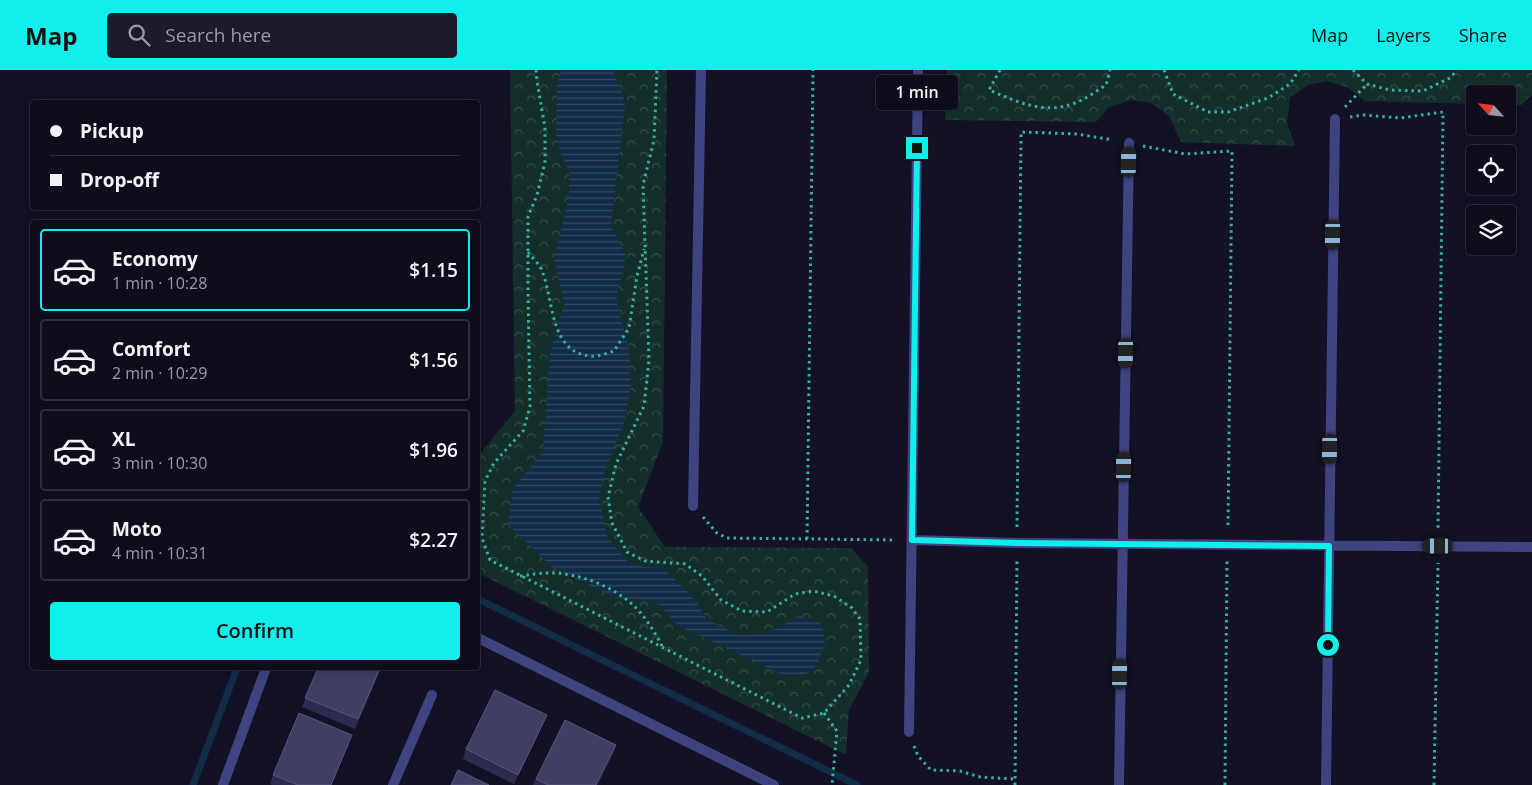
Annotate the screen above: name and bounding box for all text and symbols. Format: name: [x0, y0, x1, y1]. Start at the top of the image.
search box: [107, 13, 457, 58]
text: Map: [25, 19, 77, 52]
icon: search: [125, 21, 153, 49]
text: Search here: [165, 22, 271, 48]
text: Map: [1311, 23, 1348, 47]
text: Layers: [1376, 23, 1431, 47]
text: Share: [1459, 23, 1507, 47]
callout: 1 min: [876, 75, 958, 110]
text: 1 min: [895, 81, 939, 103]
north arrow: [1466, 85, 1516, 135]
map controls: [1466, 85, 1516, 255]
text: Pickup: [80, 118, 144, 144]
route end: [906, 137, 928, 159]
button: locate: [1466, 145, 1516, 195]
car: [1121, 147, 1136, 177]
text: Drop-off: [80, 167, 159, 193]
button: layers: [1466, 205, 1516, 255]
car: [1325, 220, 1340, 250]
text: Economy: [112, 246, 198, 272]
icon: car: [52, 248, 97, 293]
text: $1.15: [409, 257, 458, 283]
text: 1 min · 10:28: [112, 272, 207, 294]
text: Comfort: [112, 336, 191, 362]
icon: car: [52, 338, 97, 383]
car: [1118, 338, 1133, 368]
text: $1.56: [409, 347, 458, 373]
text: 2 min · 10:29: [112, 362, 207, 384]
text: XL: [112, 426, 135, 452]
icon: car: [52, 428, 97, 473]
car: [1322, 434, 1337, 464]
text: $1.96: [409, 437, 458, 463]
text: 3 min · 10:30: [112, 452, 207, 474]
car: [1116, 452, 1131, 482]
text: Moto: [112, 516, 162, 542]
icon: car: [52, 518, 97, 563]
text: $2.27: [409, 527, 458, 553]
car: [1423, 539, 1453, 554]
text: 4 min · 10:31: [112, 542, 207, 564]
button: Confirm: [50, 602, 460, 660]
route start: [1317, 634, 1339, 656]
car: [1112, 659, 1127, 689]

